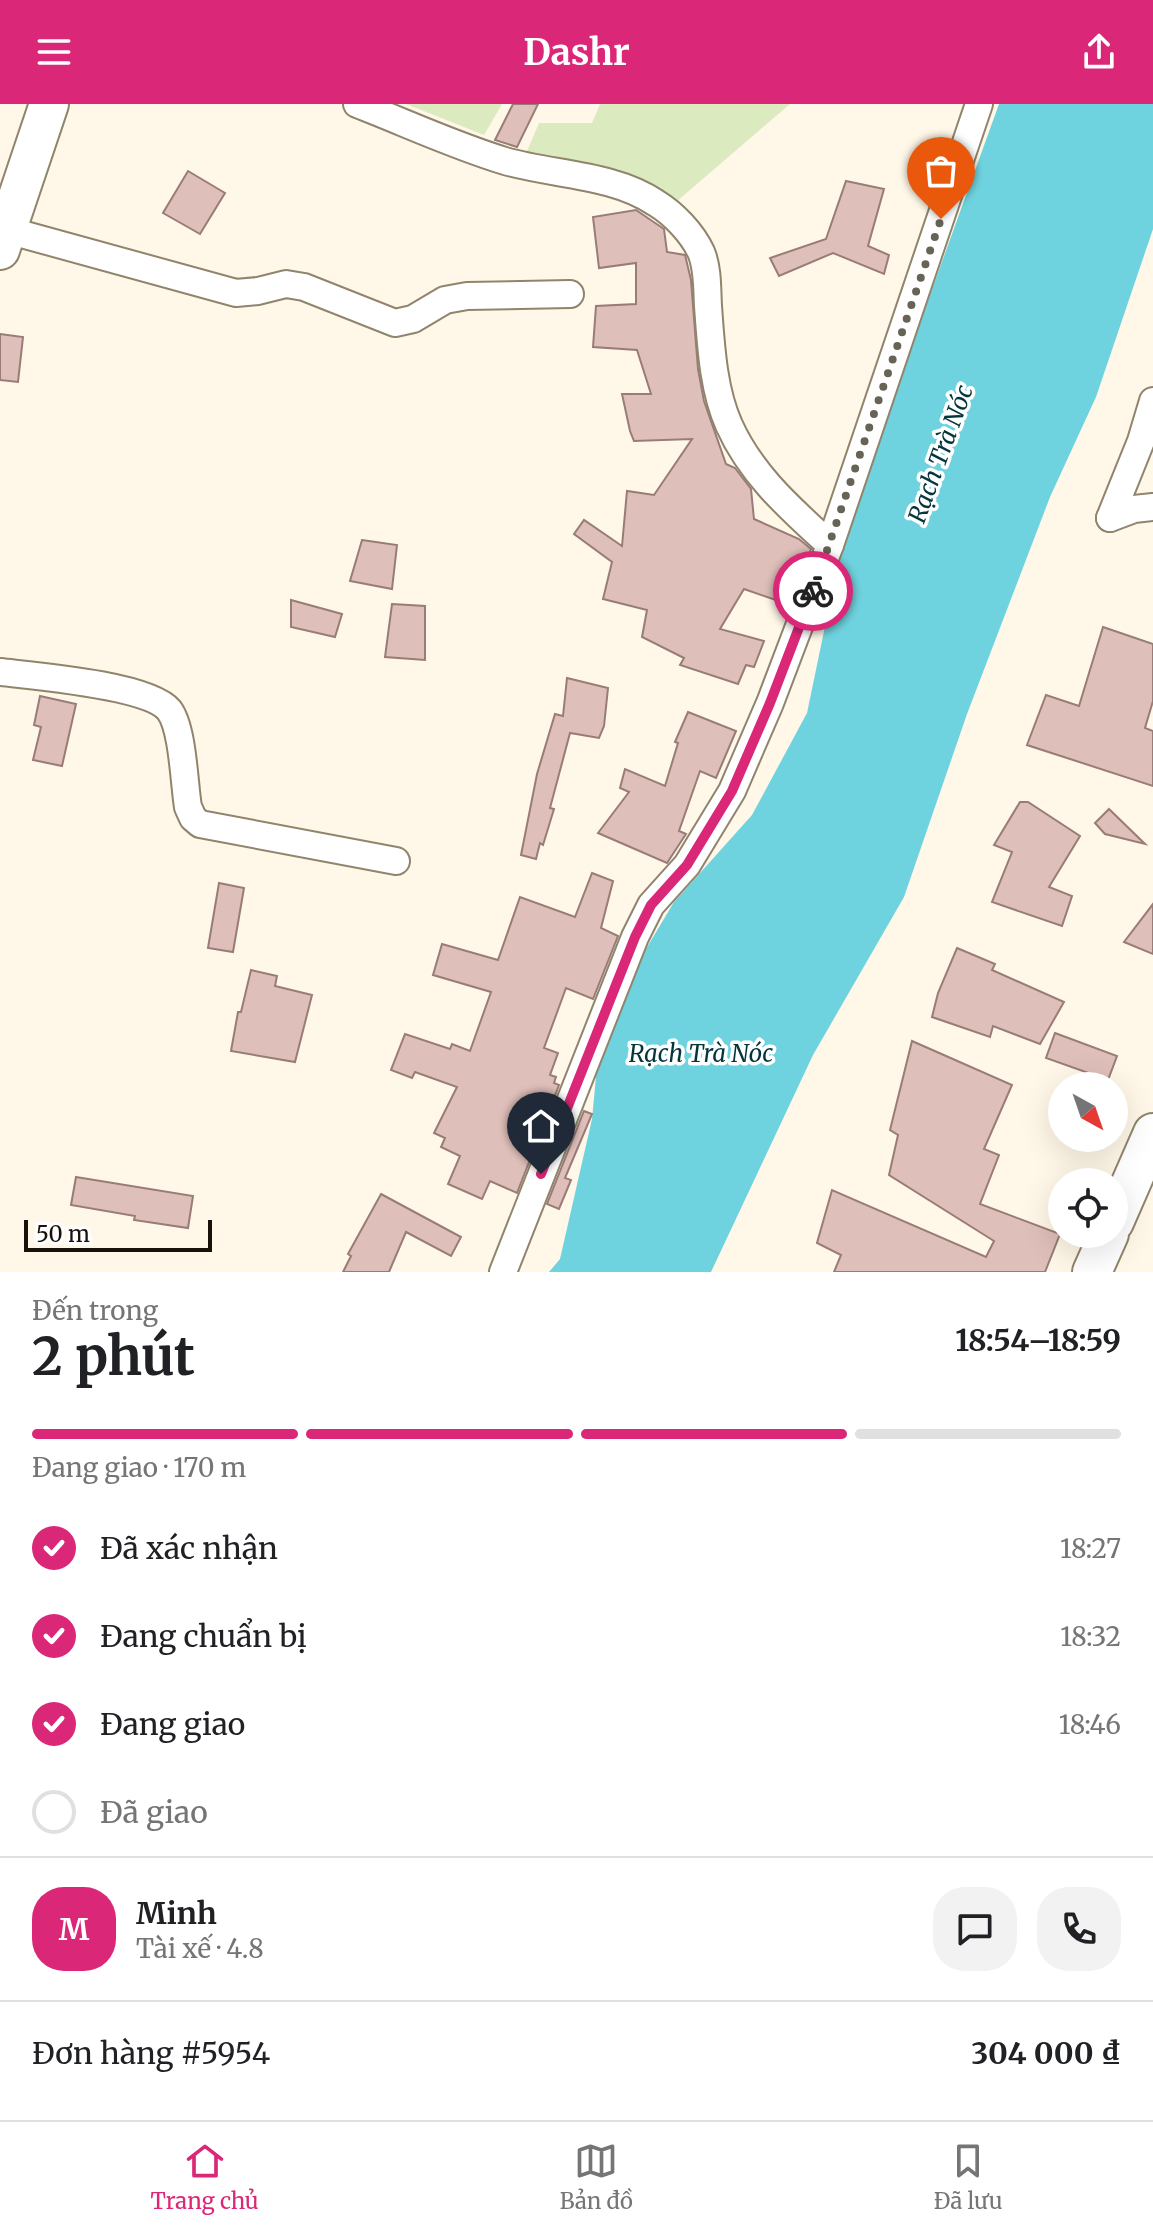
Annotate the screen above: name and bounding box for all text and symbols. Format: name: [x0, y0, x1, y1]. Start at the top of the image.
icon: menu: [32, 30, 76, 74]
text: Dashr: [523, 30, 630, 75]
icon: share: [1077, 30, 1121, 74]
pin: [907, 137, 975, 219]
icon: bag: [919, 149, 963, 193]
water label: Rạch Trà Nóc: [901, 381, 980, 527]
courier: [773, 551, 853, 631]
icon: bike: [791, 569, 835, 613]
water label: Rạch Trà Nóc: [629, 1038, 773, 1069]
north arrow: [1048, 1072, 1128, 1152]
map controls: [1048, 1072, 1128, 1248]
pin: [507, 1092, 575, 1174]
icon: home: [519, 1104, 563, 1148]
button: locate: [1048, 1168, 1128, 1248]
scale bar: [24, 1216, 212, 1252]
text: 50 m: [36, 1220, 90, 1248]
text: Đến trong: [32, 1294, 158, 1327]
text: 18:54–18:59: [955, 1321, 1121, 1359]
text: 2 phút: [32, 1324, 195, 1389]
text: Đang giao · 170 m: [32, 1451, 246, 1484]
icon: check: [32, 1526, 76, 1570]
text: Đã xác nhận: [100, 1529, 278, 1567]
text: 18:27: [1060, 1532, 1121, 1565]
icon: check: [32, 1614, 76, 1658]
text: Đang chuẩn bị: [100, 1617, 307, 1655]
text: 18:32: [1060, 1620, 1121, 1653]
icon: check: [32, 1702, 76, 1746]
text: Đang giao: [100, 1705, 245, 1743]
text: 18:46: [1059, 1708, 1121, 1741]
text: Đã giao: [100, 1793, 208, 1831]
button: chat: [933, 1887, 1017, 1971]
button: phone: [1037, 1887, 1121, 1971]
text: Minh: [136, 1894, 217, 1932]
text: M: [59, 1910, 89, 1948]
text: Tài xế · 4.8: [136, 1932, 264, 1965]
text: Đơn hàng #5954: [32, 2034, 270, 2072]
text: 304 000 ₫: [971, 2034, 1121, 2072]
tab: Trang chủ: [150, 2139, 259, 2215]
tab: Bản đồ: [560, 2139, 633, 2215]
tab: Đã lưu: [934, 2139, 1003, 2215]

